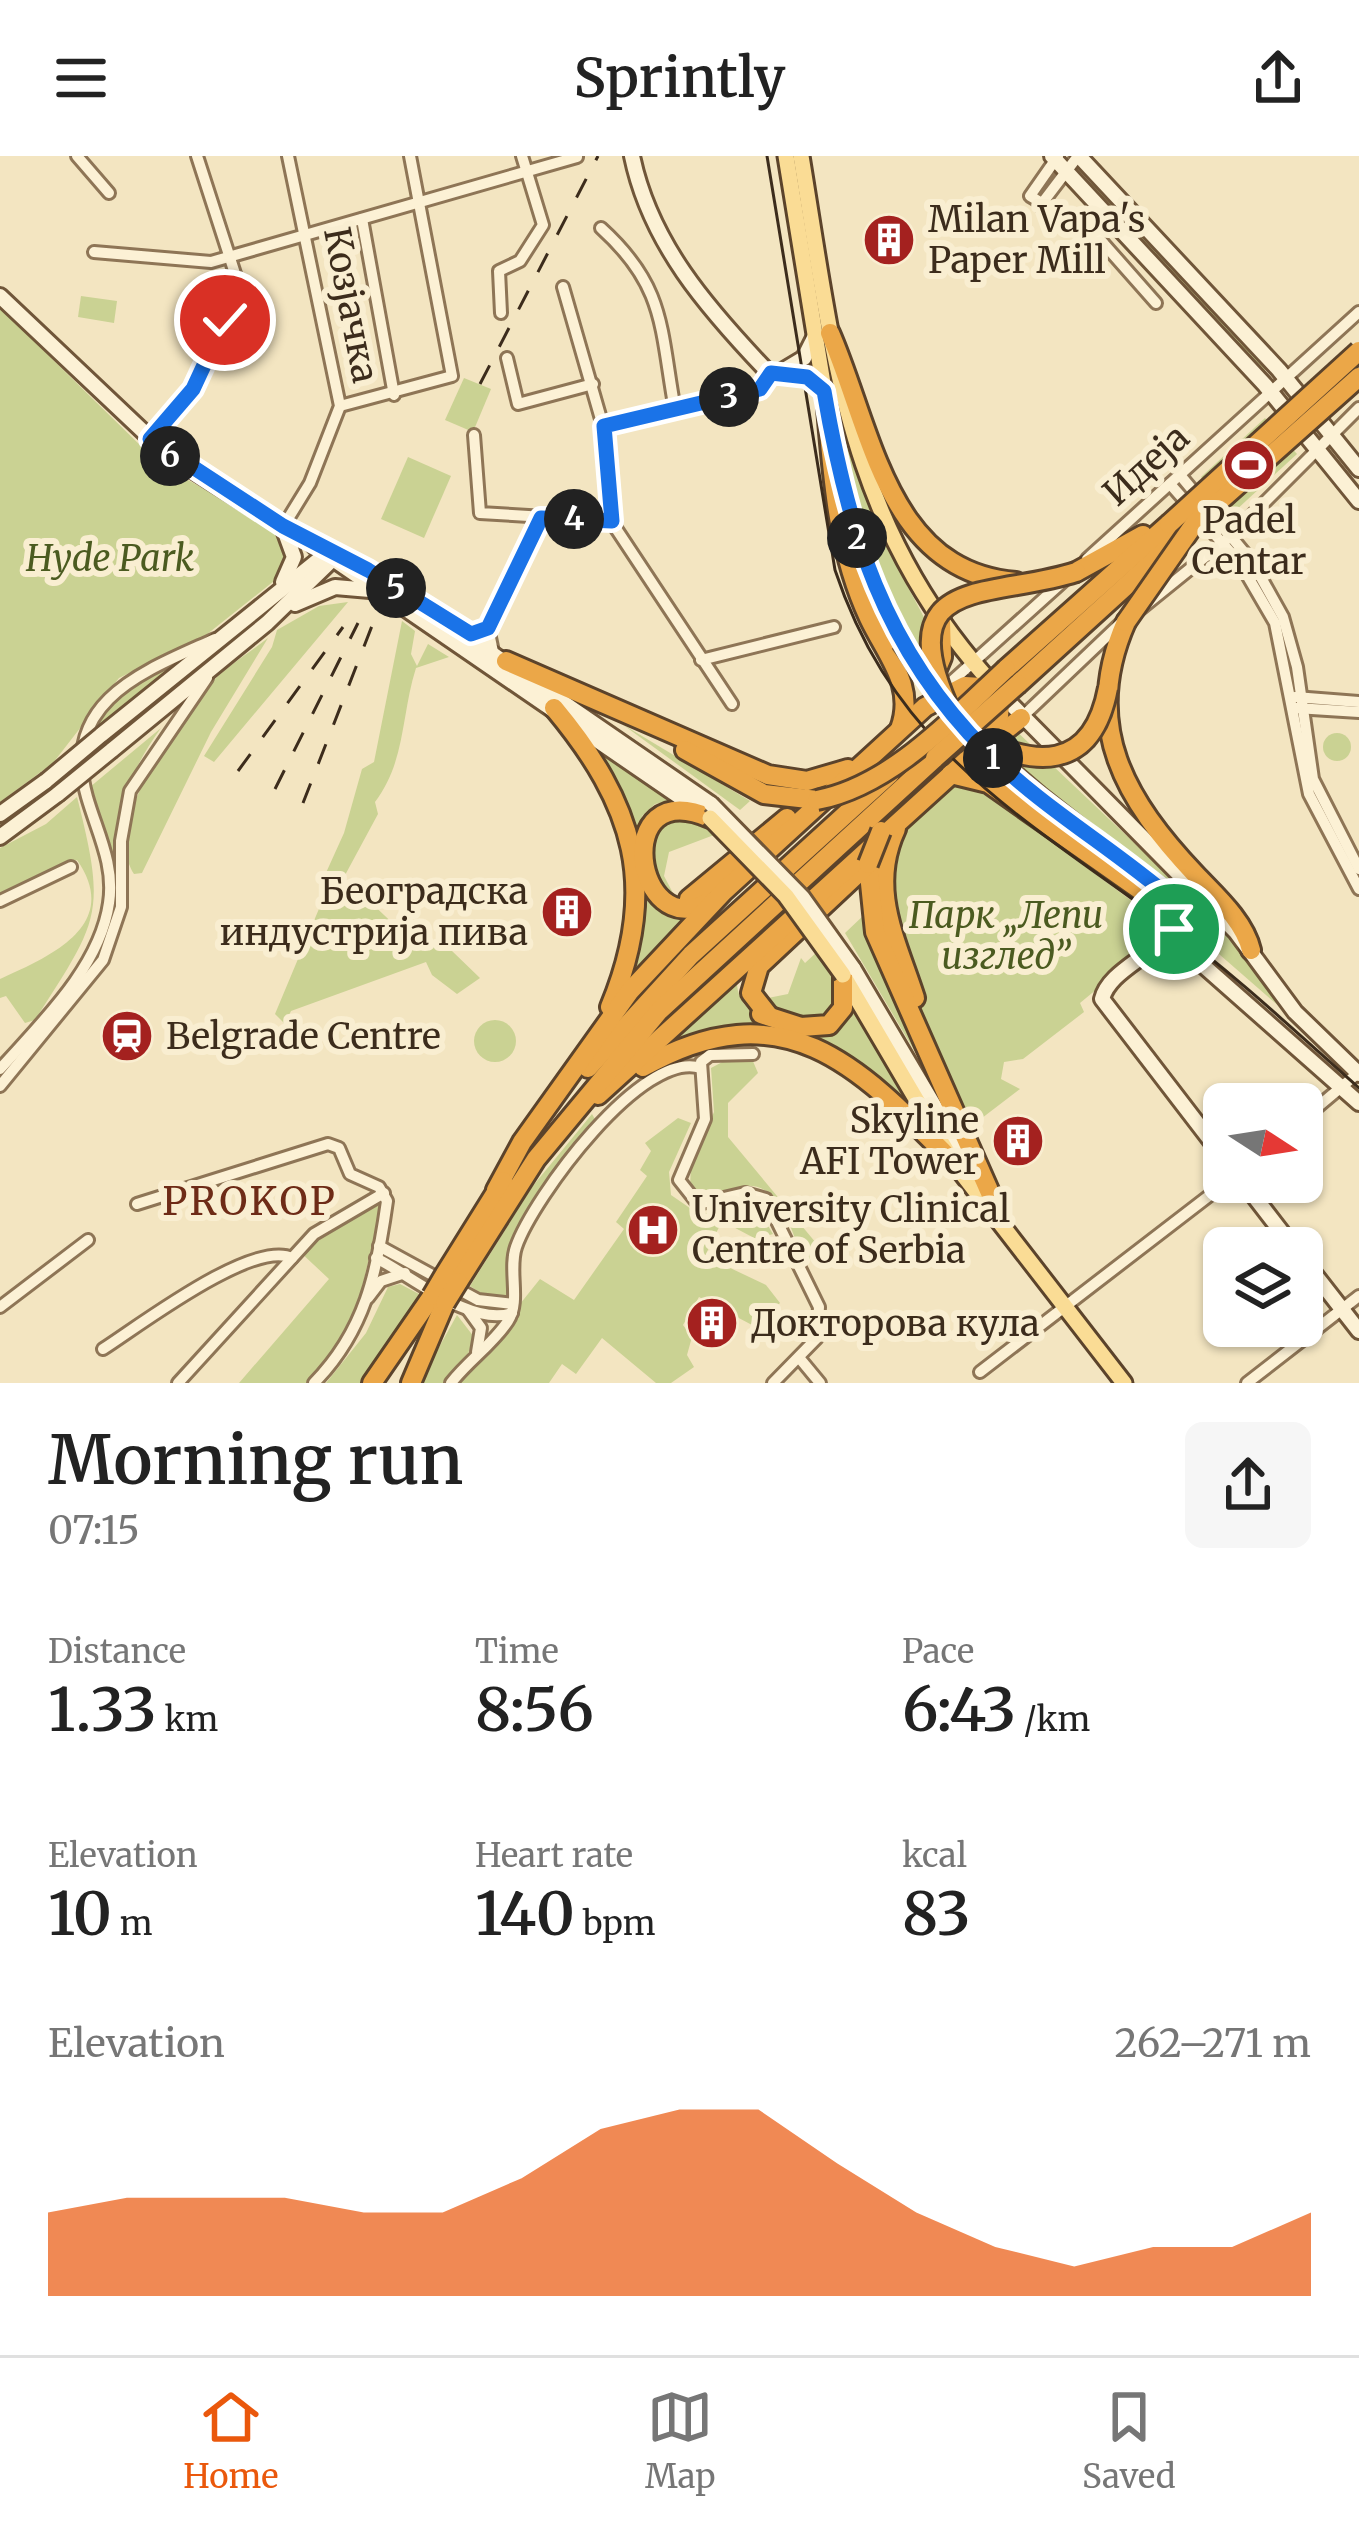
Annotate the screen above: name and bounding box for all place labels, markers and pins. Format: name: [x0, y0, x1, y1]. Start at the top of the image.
place label: Milan Vapa's Paper Mill: [928, 197, 1145, 283]
building icon: Milan Vapa's Paper Mill: [861, 212, 917, 268]
pin: [174, 269, 276, 371]
pin: 3: [699, 367, 759, 427]
pin: 6: [140, 426, 200, 486]
sports icon: Padel Centar: [1221, 437, 1277, 493]
pin: 4: [544, 489, 604, 549]
place label: Padel Centar: [1192, 498, 1306, 584]
pin: 2: [827, 508, 887, 568]
pin: 5: [366, 558, 426, 618]
pin: 1: [963, 728, 1023, 788]
place label: Београдска индустрија пива: [219, 869, 528, 955]
pin: [1123, 878, 1225, 980]
building icon: Београдска индустрија пива: [539, 884, 595, 940]
station icon: Belgrade Centre: [99, 1008, 155, 1064]
place label: Belgrade Centre: [166, 1014, 441, 1059]
place label: Skyline AFI Tower: [799, 1098, 979, 1184]
building icon: Skyline AFI Tower: [990, 1113, 1046, 1169]
place label: University Clinical Centre of Serbia: [692, 1187, 1010, 1273]
hospital icon: University Clinical Centre of Serbia: [625, 1202, 681, 1258]
building icon: Докторова кула: [684, 1295, 740, 1351]
place label: Докторова кула: [751, 1301, 1039, 1346]

